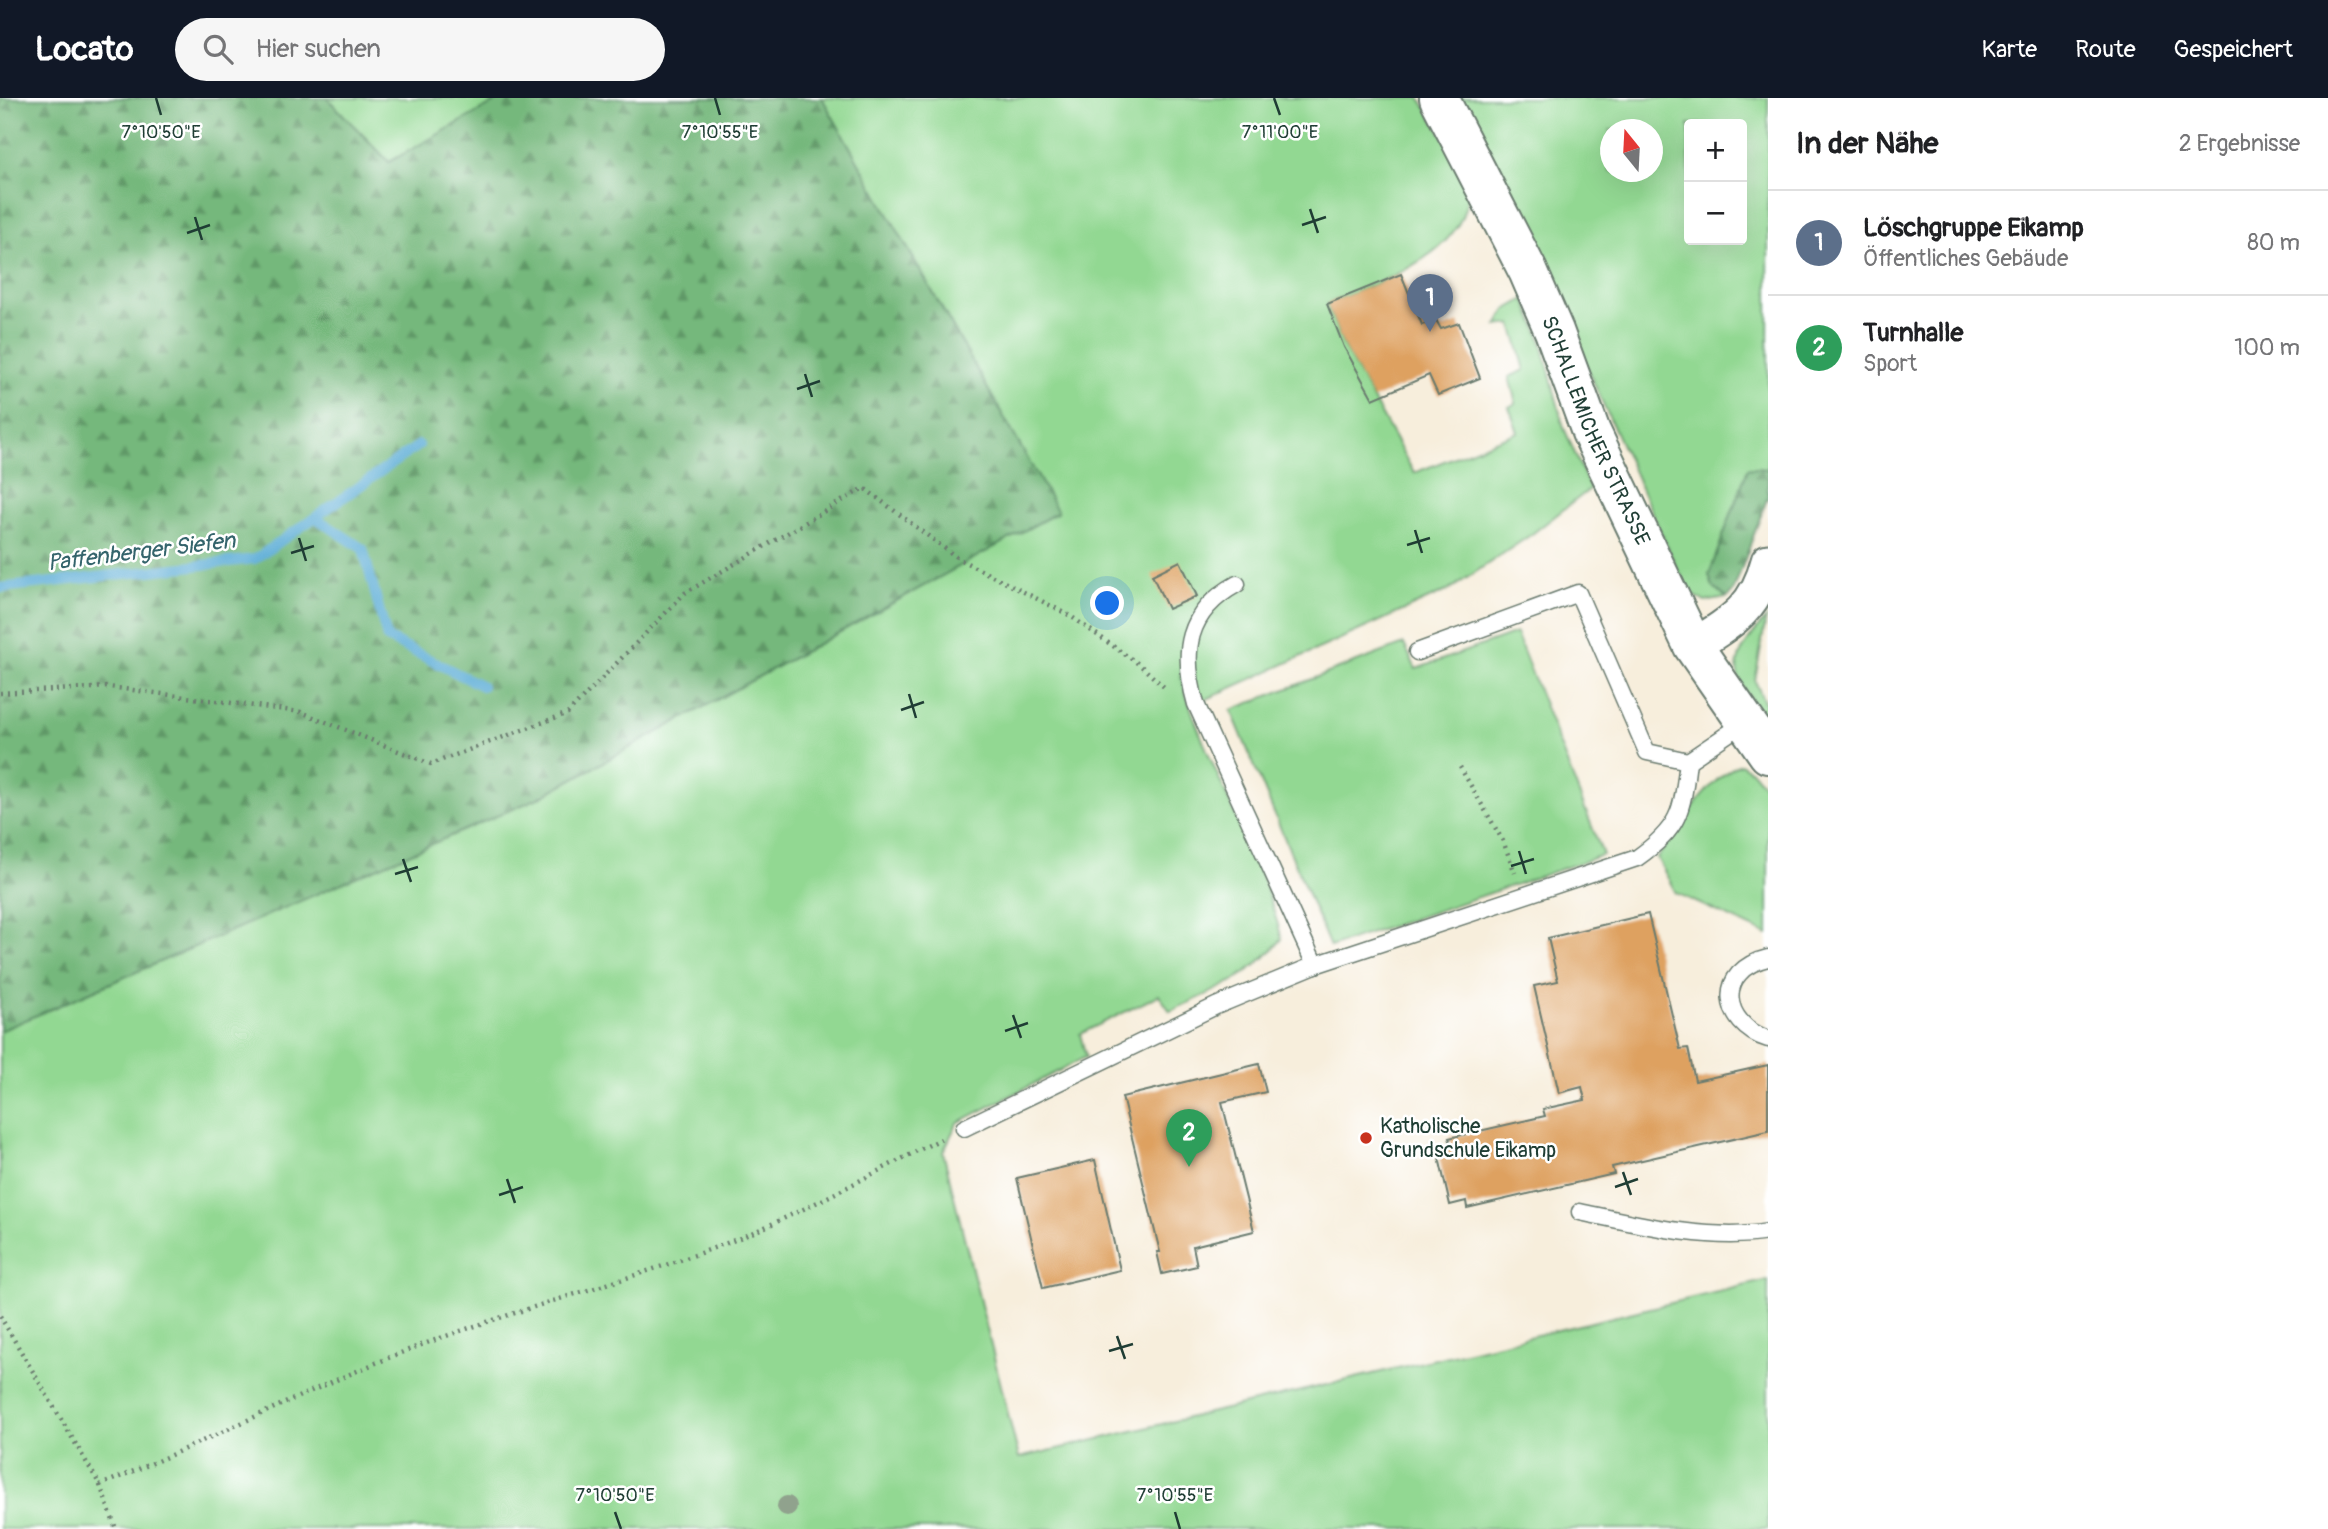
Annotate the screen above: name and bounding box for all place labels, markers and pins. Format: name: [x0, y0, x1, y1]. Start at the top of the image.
pin: 1: [1407, 274, 1453, 332]
pin: 2: [1166, 1109, 1212, 1167]
place label: Katholische Grundschule Eikamp: [1380, 1113, 1556, 1164]
marker: Katholische Grundschule Eikamp: [1358, 1130, 1374, 1146]

